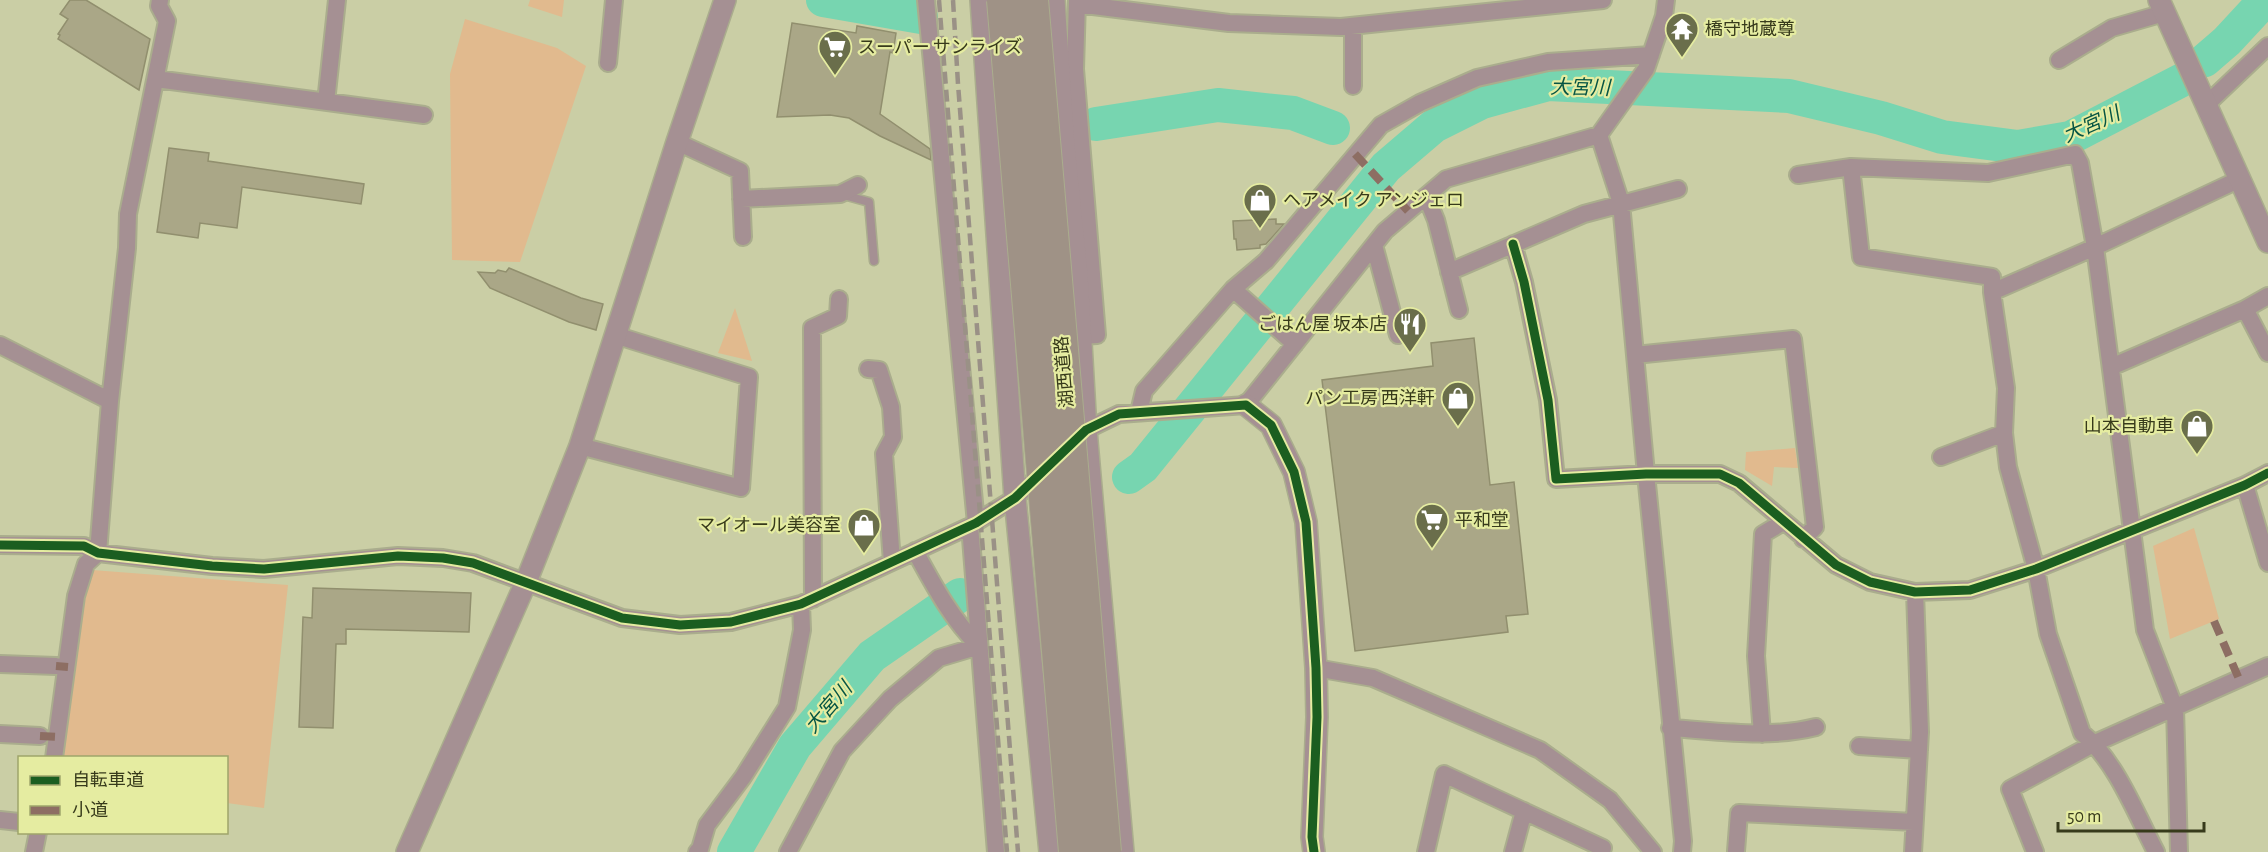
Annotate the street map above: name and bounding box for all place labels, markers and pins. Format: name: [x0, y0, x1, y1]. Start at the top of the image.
temple icon: 橋守地蔵尊: [1664, 11, 1700, 58]
place label: 橋守地蔵尊: [1705, 19, 1795, 39]
supermarket icon: スーパー サンライズ: [817, 29, 853, 76]
place label: スーパー サンライズ: [858, 37, 1022, 57]
shop icon: ヘアメイク アンジェロ: [1242, 182, 1278, 229]
place label: ヘアメイク アンジェロ: [1283, 191, 1464, 210]
restaurant icon: ごはん屋 坂本店: [1392, 306, 1428, 353]
place label: ごはん屋 坂本店: [1258, 314, 1387, 334]
shop icon: パン工房 西洋軒: [1440, 380, 1476, 427]
place label: パン工房 西洋軒: [1305, 388, 1435, 408]
shop icon: 山本自動車: [2179, 408, 2215, 455]
place label: 山本自動車: [2084, 416, 2174, 436]
supermarket icon: 平和堂: [1414, 502, 1450, 549]
shop icon: マイオール美容室: [846, 507, 882, 554]
place label: 平和堂: [1455, 510, 1509, 530]
place label: マイオール美容室: [697, 515, 841, 535]

